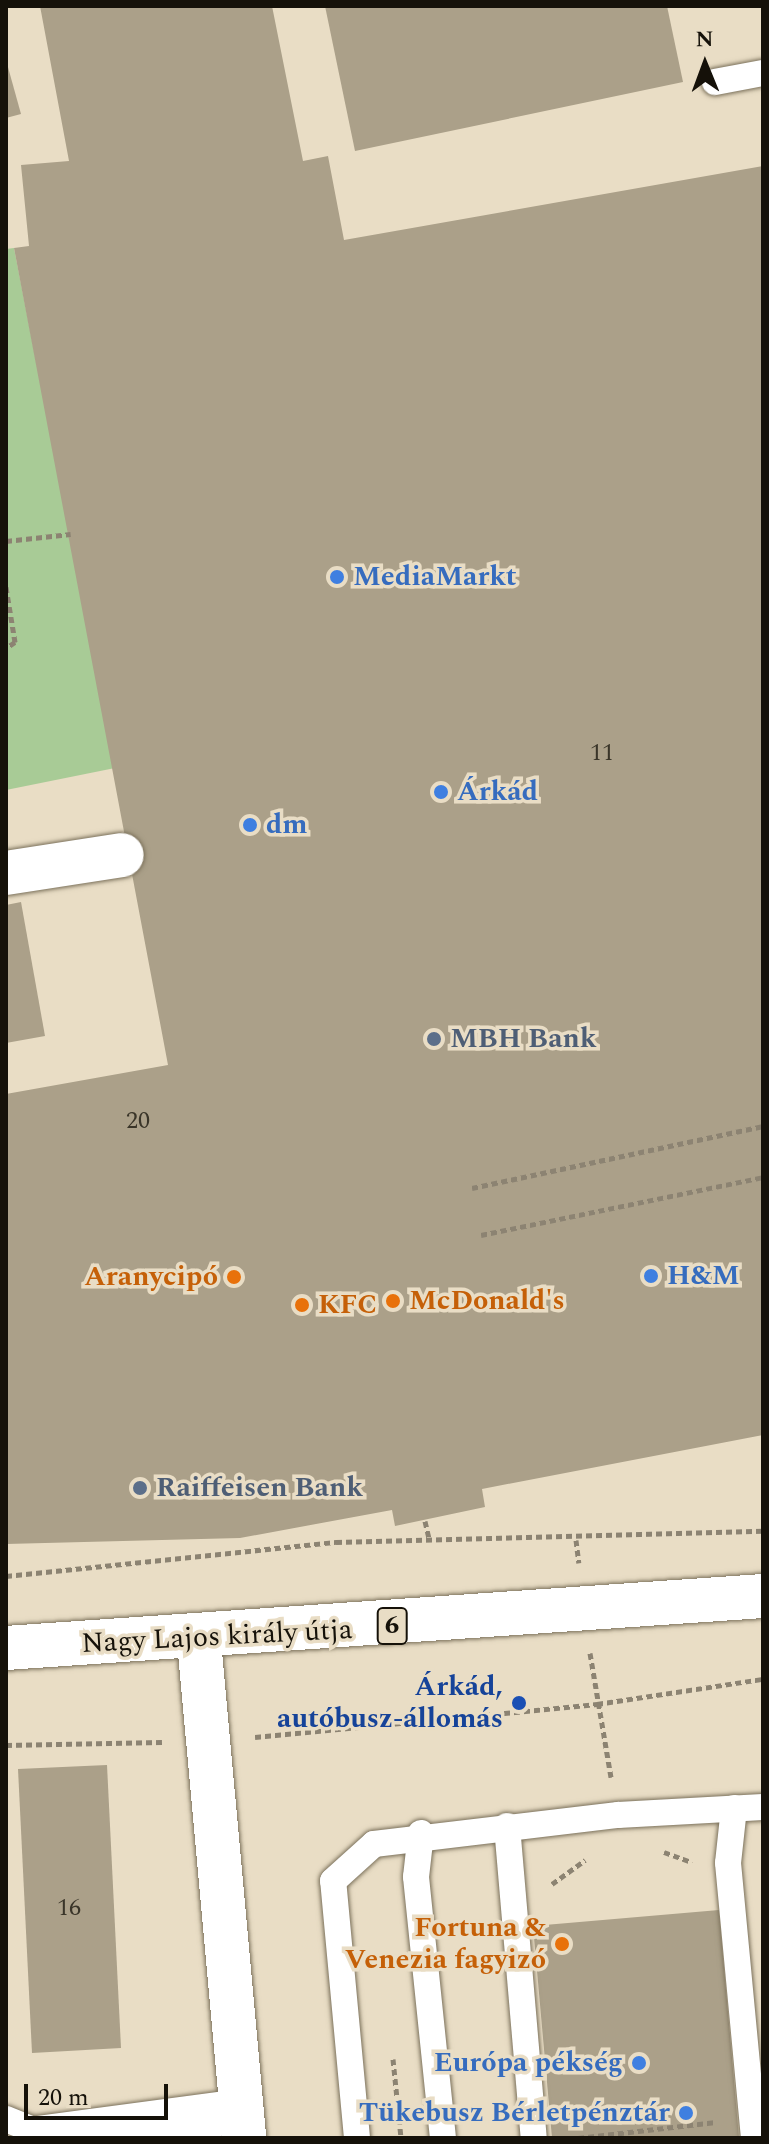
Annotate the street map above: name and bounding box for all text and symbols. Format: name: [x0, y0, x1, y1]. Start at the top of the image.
text: N: [695, 23, 714, 56]
north arrow: [665, 24, 745, 104]
place label: MediaMarkt: [353, 560, 517, 594]
marker: MediaMarkt: [328, 568, 346, 586]
house number: 11: [590, 740, 614, 768]
place label: Árkád: [457, 775, 538, 809]
marker: Árkád: [432, 783, 450, 801]
place label: dm: [266, 808, 308, 842]
marker: dm: [241, 816, 259, 834]
place label: MBH Bank: [450, 1022, 597, 1056]
marker: MBH Bank: [425, 1030, 443, 1048]
house number: 20: [126, 1108, 150, 1136]
place label: H&M: [667, 1259, 740, 1293]
place label: Aranycipó: [84, 1260, 218, 1294]
marker: H&M: [642, 1267, 660, 1285]
marker: Aranycipó: [225, 1268, 243, 1286]
place label: McDonald's: [409, 1284, 565, 1318]
place label: KFC: [318, 1288, 377, 1322]
marker: McDonald's: [384, 1292, 402, 1310]
marker: KFC: [293, 1296, 311, 1314]
place label: Raiffeisen Bank: [156, 1471, 363, 1505]
marker: Raiffeisen Bank: [131, 1479, 149, 1497]
road number: 6: [376, 1604, 408, 1648]
street label: Nagy Lajos király útja: [81, 1613, 353, 1661]
place label: Árkád, autóbusz-állomás: [277, 1670, 503, 1736]
marker: Árkád, autóbusz-állomás: [510, 1694, 528, 1712]
house number: 16: [57, 1895, 81, 1923]
place label: Fortuna & Venezia fagyizó: [345, 1911, 546, 1977]
marker: Fortuna & Venezia fagyizó: [553, 1935, 571, 1953]
place label: Európa pékség: [434, 2046, 623, 2080]
marker: Európa pékség: [630, 2054, 648, 2072]
scale bar: [28, 2068, 172, 2118]
text: 20 m: [38, 2080, 89, 2116]
place label: Tükebusz Bérletpénztár: [359, 2096, 670, 2130]
marker: Tükebusz Bérletpénztár: [677, 2104, 695, 2122]

